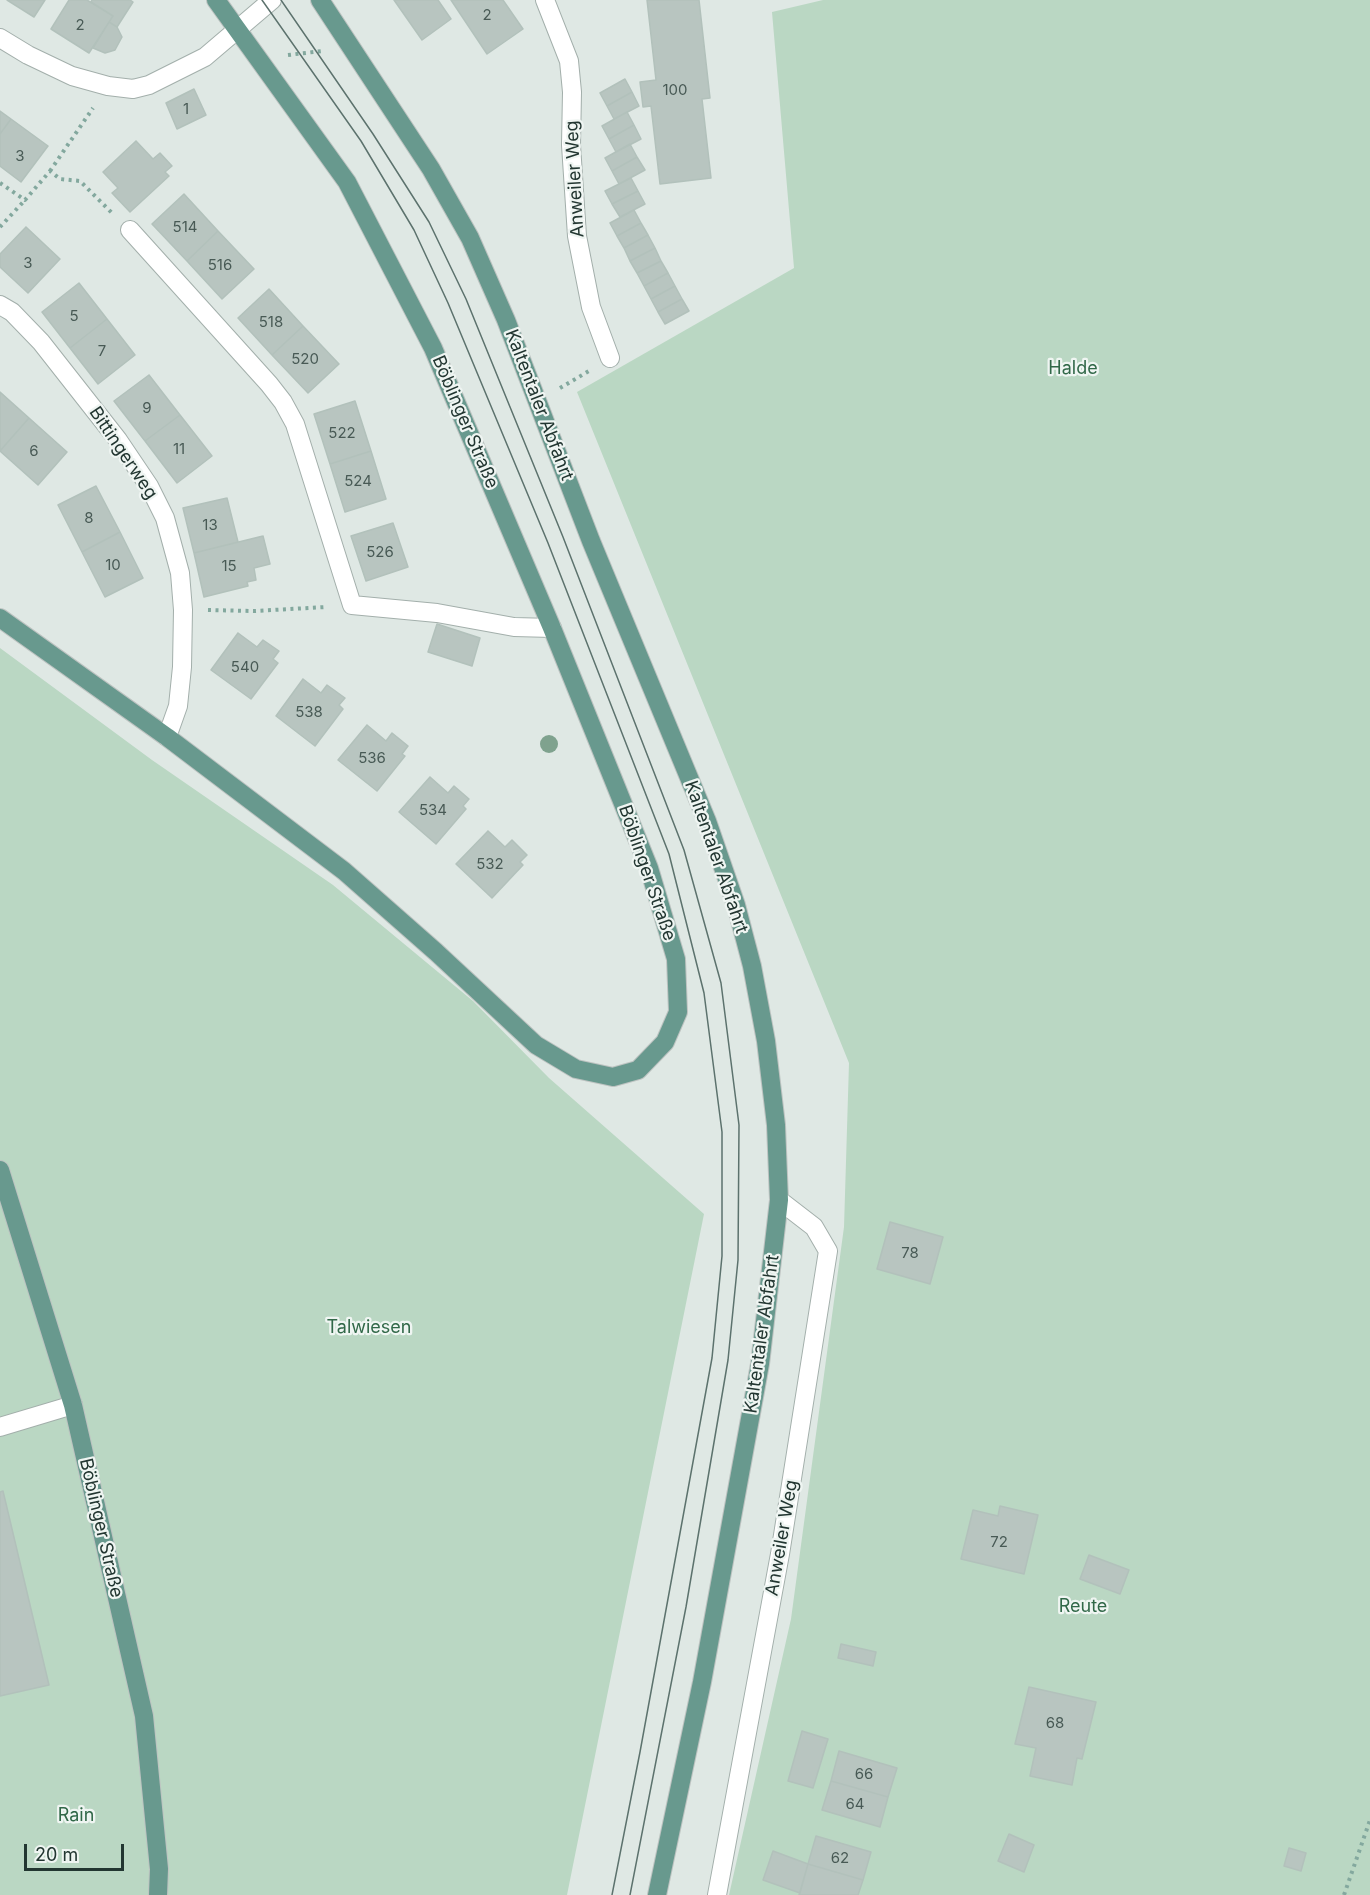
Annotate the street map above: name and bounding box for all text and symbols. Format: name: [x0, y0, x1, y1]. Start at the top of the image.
house number: 2: [482, 6, 492, 24]
house number: 2: [75, 16, 85, 34]
house number: 100: [662, 81, 688, 99]
house number: 1: [183, 100, 189, 118]
street label: Anweiler Weg: [561, 120, 589, 238]
house number: 3: [15, 147, 25, 165]
house number: 514: [173, 218, 197, 236]
house number: 3: [23, 254, 33, 272]
house number: 516: [208, 256, 232, 274]
house number: 5: [69, 307, 79, 325]
house number: 518: [259, 313, 283, 331]
street label: Kaltentaler Abfahrt: [500, 326, 578, 484]
house number: 7: [98, 342, 106, 360]
house number: 520: [291, 350, 319, 368]
street label: Böblinger Straße: [427, 352, 503, 492]
park label: Halde: [1048, 358, 1098, 380]
house number: 9: [142, 399, 152, 417]
street label: Bittingerweg: [84, 403, 162, 503]
house number: 522: [328, 424, 356, 442]
house number: 11: [173, 440, 185, 458]
house number: 6: [29, 442, 39, 460]
house number: 524: [344, 472, 372, 490]
house number: 8: [84, 509, 94, 527]
house number: 13: [202, 516, 218, 534]
house number: 526: [366, 543, 394, 561]
house number: 10: [105, 556, 121, 574]
house number: 15: [221, 557, 237, 575]
house number: 540: [231, 658, 259, 676]
house number: 538: [295, 703, 323, 721]
house number: 536: [358, 749, 386, 767]
street label: Kaltentaler Abfahrt: [680, 778, 752, 936]
house number: 534: [419, 801, 447, 819]
street label: Böblinger Straße: [614, 802, 680, 944]
house number: 532: [476, 855, 504, 873]
house number: 78: [901, 1244, 919, 1262]
street label: Kaltentaler Abfahrt: [740, 1253, 784, 1415]
park label: Talwiesen: [327, 1317, 411, 1339]
street label: Böblinger Straße: [74, 1456, 128, 1600]
street label: Anweiler Weg: [761, 1478, 803, 1598]
house number: 72: [990, 1533, 1008, 1551]
park label: Reute: [1059, 1596, 1107, 1618]
house number: 68: [1046, 1714, 1064, 1732]
house number: 66: [855, 1765, 873, 1783]
house number: 64: [846, 1795, 864, 1813]
park label: Rain: [58, 1805, 94, 1827]
scale bar: [27, 1832, 128, 1870]
text: 20 m: [35, 1844, 78, 1865]
house number: 62: [831, 1849, 849, 1867]

